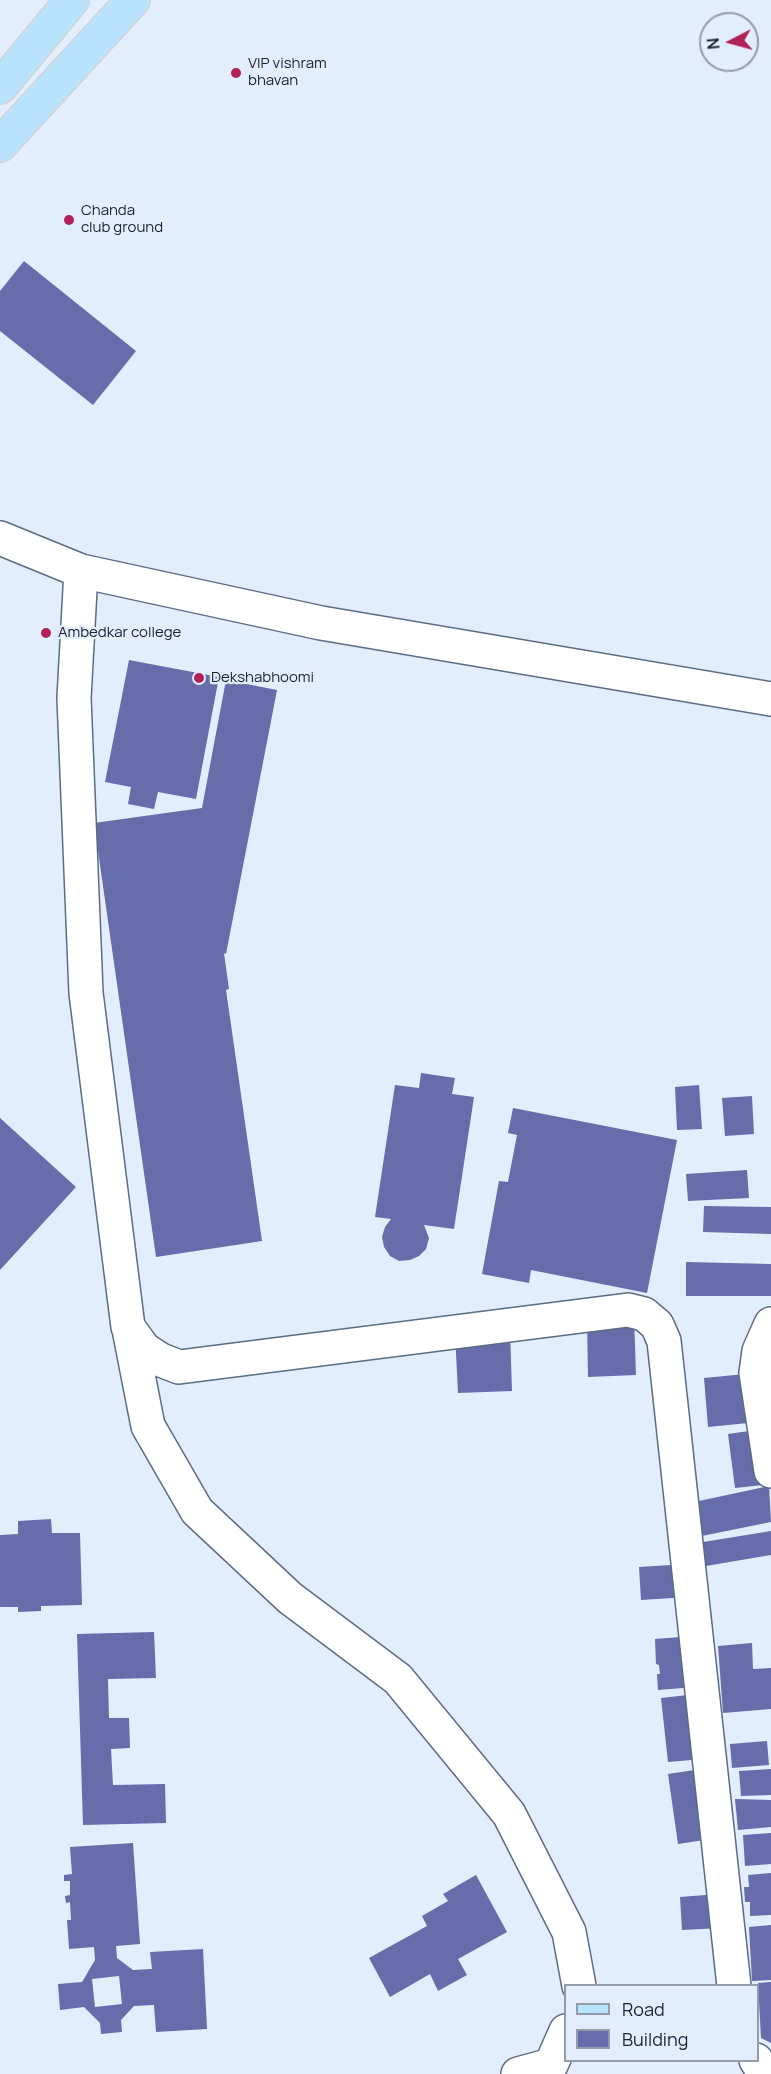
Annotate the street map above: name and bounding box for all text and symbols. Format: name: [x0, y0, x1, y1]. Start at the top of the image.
north arrow: [699, 12, 759, 72]
text: N: [702, 37, 725, 51]
place label: VIP vishram bhavan: [248, 55, 327, 90]
marker: VIP vishram bhavan: [229, 66, 243, 80]
place label: Chanda club ground: [81, 202, 163, 237]
marker: Chanda club ground: [62, 213, 76, 227]
place label: Ambedkar college: [58, 624, 181, 642]
marker: Ambedkar college: [39, 626, 53, 640]
place label: Dekshabhoomi: [211, 669, 314, 687]
marker: Dekshabhoomi: [192, 671, 206, 685]
legend: [564, 1984, 759, 2062]
text: Road: [622, 1997, 665, 2021]
text: Building: [622, 2027, 688, 2051]

